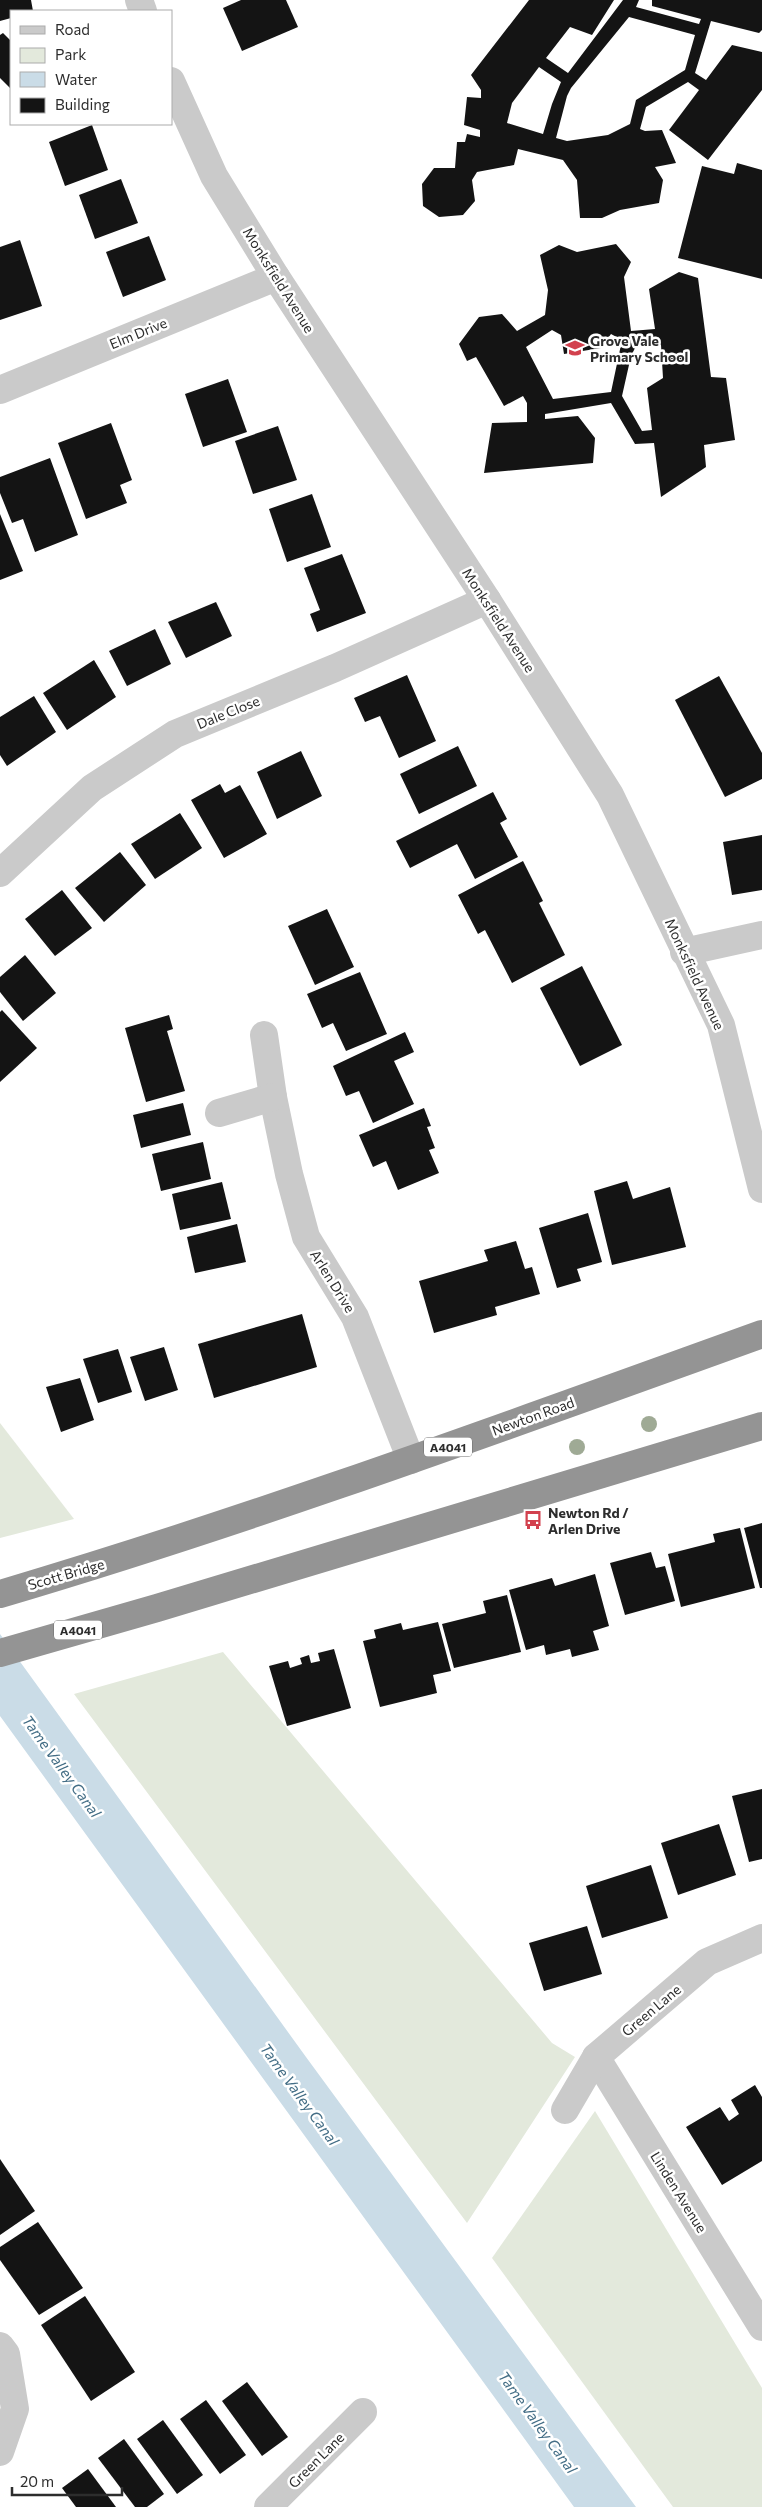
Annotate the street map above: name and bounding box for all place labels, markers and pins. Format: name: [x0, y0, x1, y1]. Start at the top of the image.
place label: Grove Vale Primary School: [590, 332, 688, 365]
school or university icon: Grove Vale Primary School: [564, 337, 586, 359]
place label: Newton Rd / Arlen Drive: [548, 1504, 629, 1537]
bus stop icon: Newton Rd / Arlen Drive: [522, 1509, 544, 1531]

